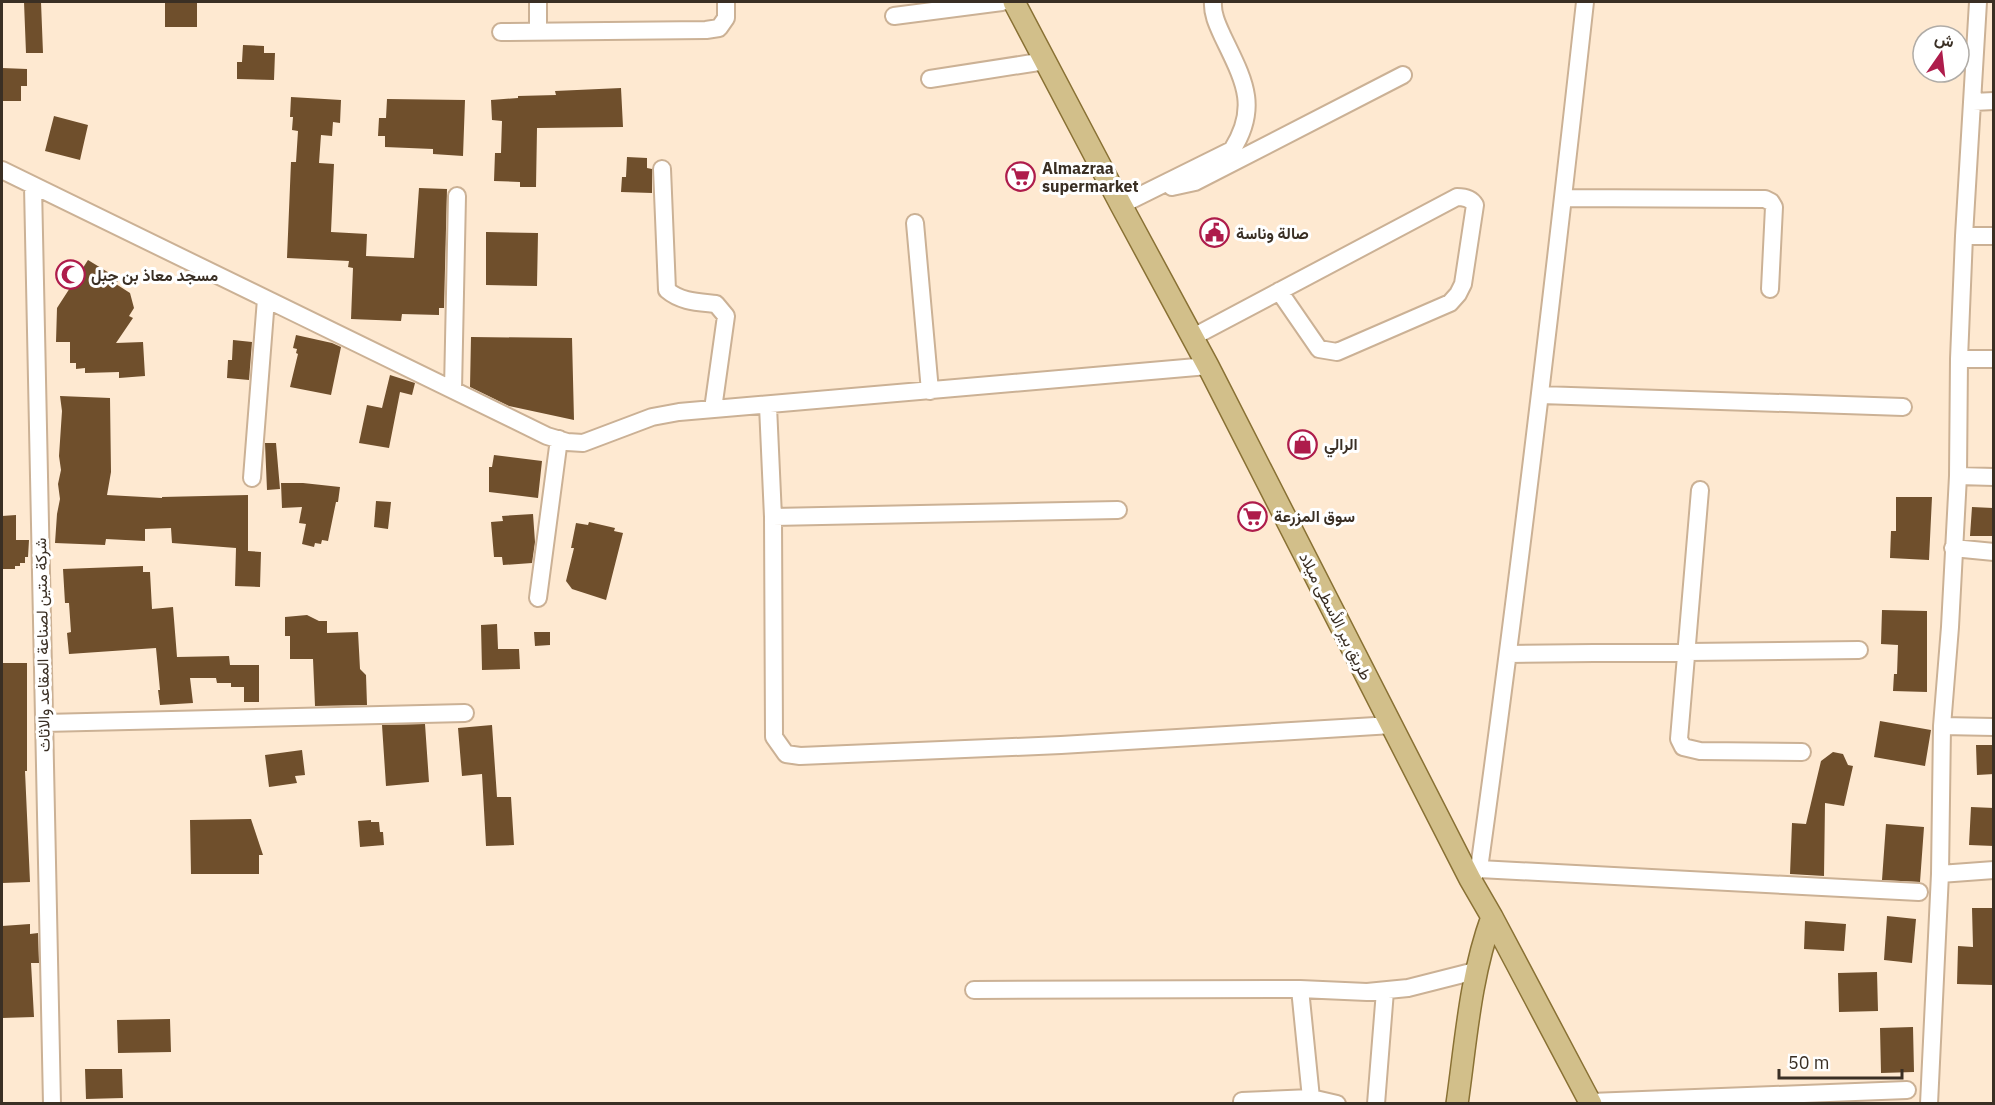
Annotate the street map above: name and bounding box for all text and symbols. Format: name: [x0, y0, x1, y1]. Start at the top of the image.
north arrow: [1911, 24, 1971, 84]
text: ش: [1933, 27, 1956, 51]
place label: Almazraa supermarket: [1042, 158, 1139, 196]
supermarket icon: Almazraa supermarket: [1005, 161, 1037, 193]
public building icon: صالة وناسة: [1199, 217, 1231, 249]
place label: صالة وناسة: [1236, 223, 1309, 244]
mosque icon: مسجد معاذ بن جبل: [54, 259, 86, 291]
place label: مسجد معاذ بن جبل: [91, 265, 219, 285]
shop icon: الرالي: [1287, 428, 1319, 460]
place label: الرالي: [1324, 434, 1358, 458]
supermarket icon: سوق المزرعة: [1237, 500, 1269, 532]
place label: سوق المزرعة: [1274, 506, 1355, 527]
street label: شركة متين لصناعة المقاعد والاثاث: [30, 538, 55, 752]
street label: طريق بير الأسطى ميلاد: [1294, 549, 1377, 684]
scale bar: [1779, 1042, 1902, 1080]
text: 50 m: [1788, 1051, 1830, 1074]

